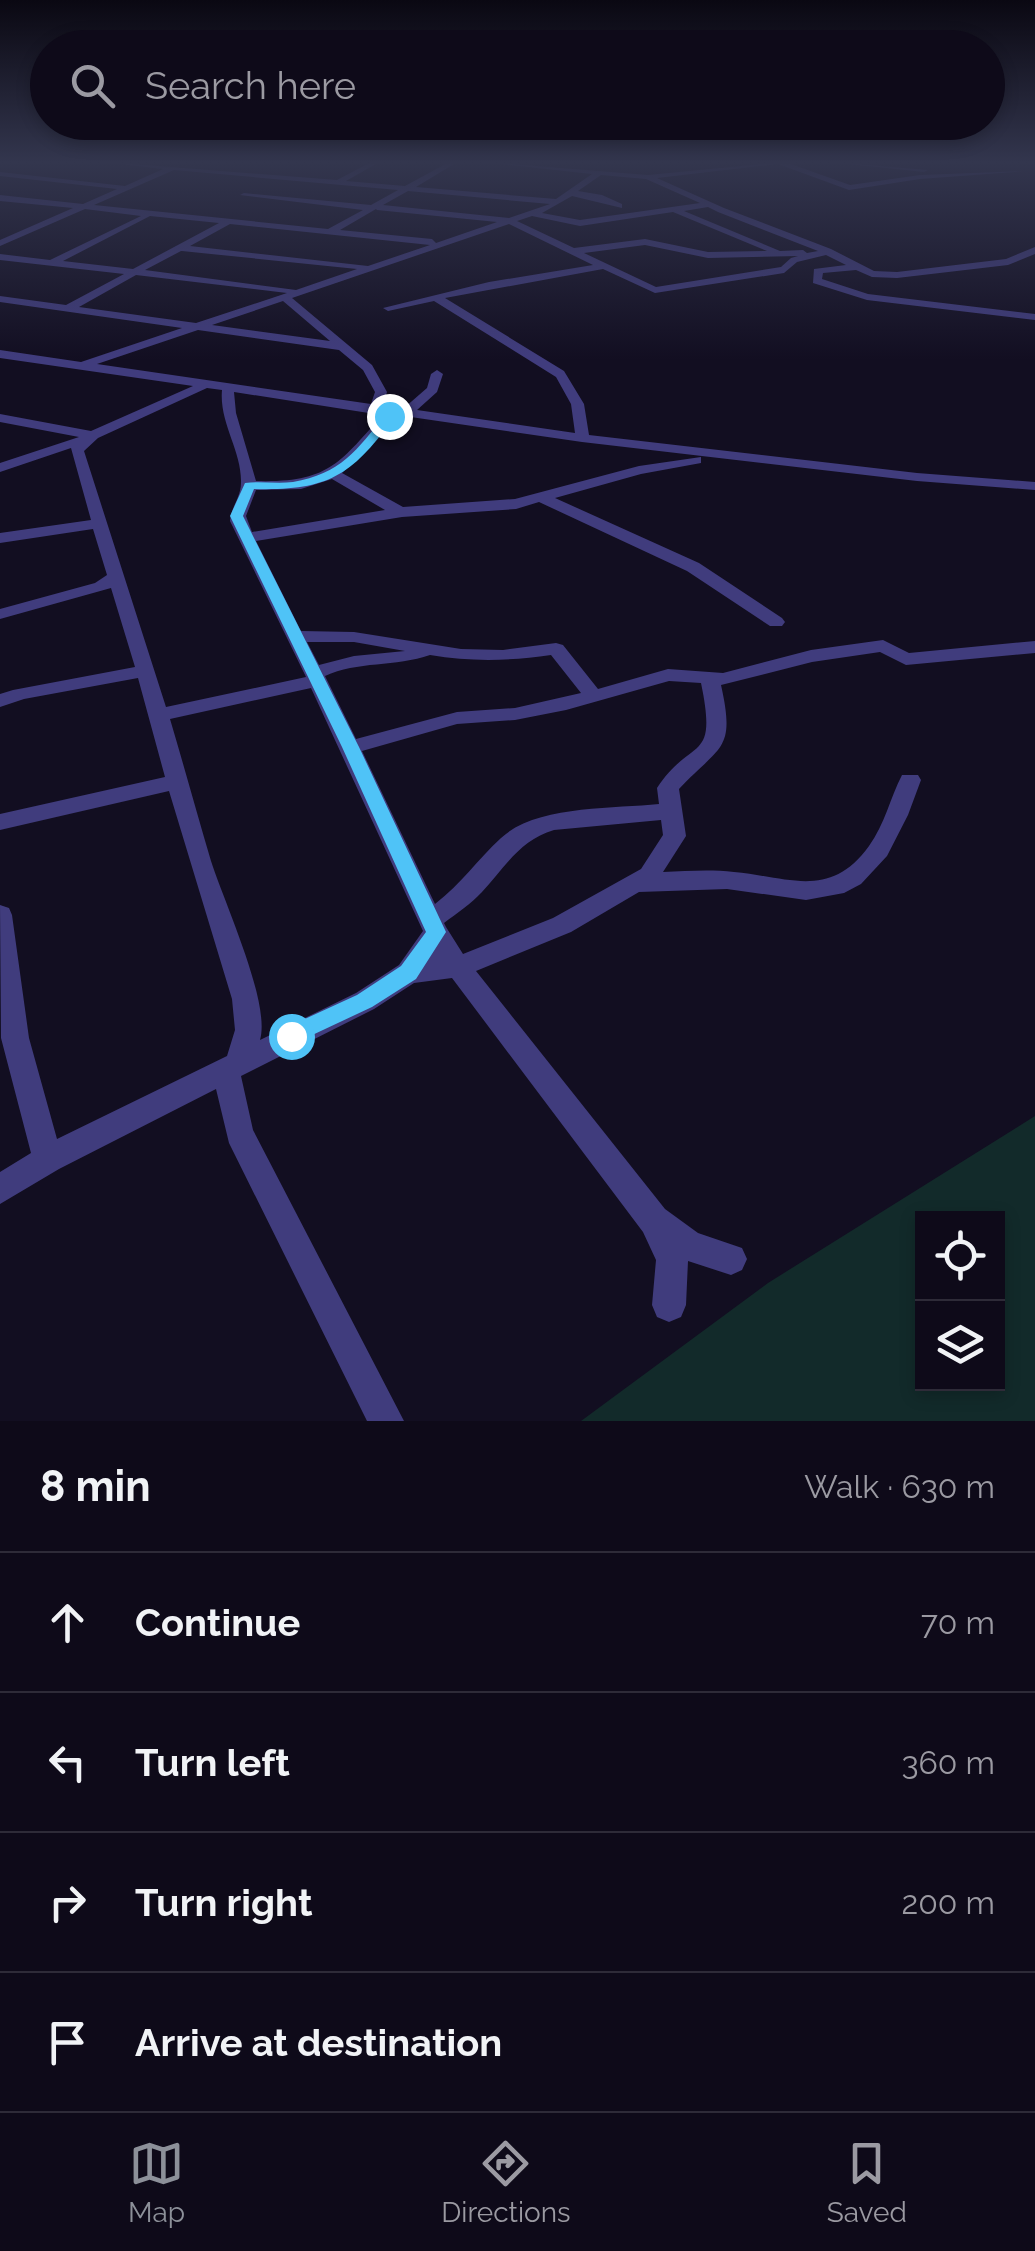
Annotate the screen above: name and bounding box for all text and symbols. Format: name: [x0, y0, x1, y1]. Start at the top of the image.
search box: [30, 30, 1005, 140]
icon: search: [65, 58, 120, 113]
text: Search here: [145, 63, 356, 108]
route end: [367, 394, 413, 440]
route start: [269, 1014, 315, 1060]
map controls: [915, 1211, 1005, 1391]
button: locate: [915, 1211, 1005, 1301]
button: layers: [915, 1301, 1005, 1391]
text: 8 min: [40, 1462, 151, 1511]
text: Walk · 630 m: [804, 1468, 995, 1505]
icon: ahead: [40, 1595, 95, 1650]
text: Continue: [135, 1600, 300, 1645]
text: 70 m: [921, 1604, 995, 1641]
icon: left: [40, 1735, 95, 1790]
text: Turn left: [135, 1740, 290, 1785]
text: 360 m: [901, 1744, 995, 1781]
icon: right: [40, 1875, 95, 1930]
text: Turn right: [135, 1880, 312, 1925]
text: 200 m: [902, 1884, 995, 1921]
icon: arrive: [40, 2015, 95, 2070]
text: Arrive at destination: [135, 2020, 502, 2065]
tab: Map: [128, 2136, 185, 2229]
tab: Directions: [441, 2136, 571, 2229]
tab: Saved: [827, 2136, 907, 2229]

